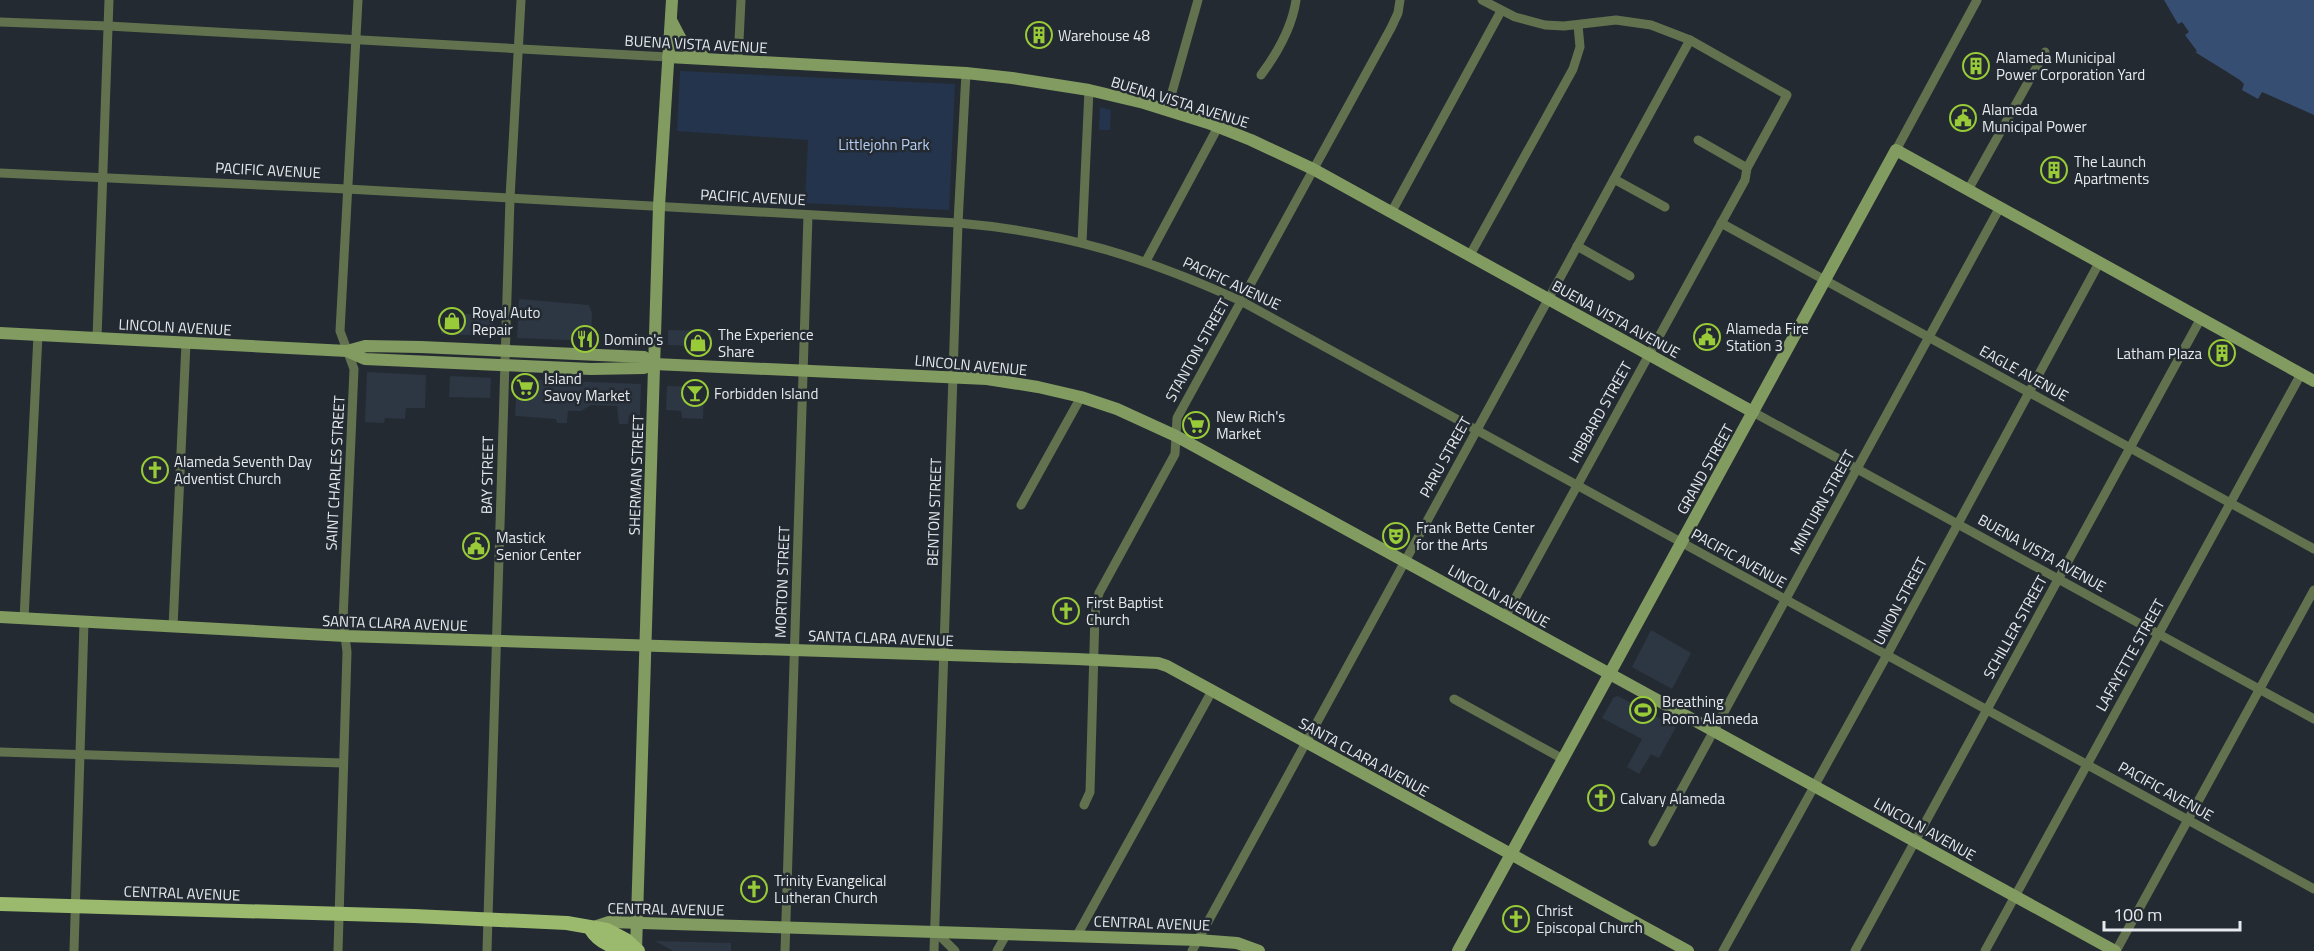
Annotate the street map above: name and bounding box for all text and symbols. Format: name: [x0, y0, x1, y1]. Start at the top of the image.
building icon: Warehouse 48: [1024, 20, 1054, 50]
place label: Warehouse 48: [1058, 24, 1150, 47]
street label: BUENA VISTA AVENUE: [624, 29, 768, 59]
place label: Alameda Municipal Power Corporation Yard: [1996, 46, 2145, 86]
building icon: Alameda Municipal Power Corporation Yard: [1961, 51, 1991, 81]
street label: BUENA VISTA AVENUE: [1108, 70, 1252, 134]
place label: Alameda Municipal Power: [1982, 98, 2087, 138]
public building icon: Alameda Municipal Power: [1948, 103, 1978, 133]
park label: Littlejohn Park: [838, 133, 930, 156]
place label: The Launch Apartments: [2074, 150, 2149, 190]
building icon: The Launch Apartments: [2039, 155, 2069, 185]
street label: PACIFIC AVENUE: [215, 156, 321, 184]
street label: PACIFIC AVENUE: [700, 183, 806, 211]
street label: PACIFIC AVENUE: [1179, 250, 1285, 316]
street label: BUENA VISTA AVENUE: [1548, 274, 1684, 364]
street label: STANTON STREET: [1159, 294, 1235, 406]
place label: Royal Auto Repair: [472, 301, 540, 341]
shop icon: Royal Auto Repair: [437, 306, 467, 336]
street label: LINCOLN AVENUE: [118, 313, 232, 341]
place label: Alameda Fire Station 3: [1726, 317, 1809, 357]
public building icon: Alameda Fire Station 3: [1692, 322, 1722, 352]
place label: The Experience Share: [718, 323, 814, 363]
restaurant icon: Domino's: [570, 324, 600, 354]
place label: Domino's: [604, 328, 663, 351]
shop icon: The Experience Share: [683, 328, 713, 358]
building icon: Latham Plaza: [2207, 338, 2237, 368]
street label: EAGLE AVENUE: [1975, 339, 2073, 407]
place label: Latham Plaza: [2116, 342, 2202, 365]
street label: LINCOLN AVENUE: [914, 349, 1028, 381]
street label: HIBBARD STREET: [1563, 357, 1638, 467]
place label: Island Savoy Market: [544, 367, 631, 407]
supermarket icon: Island Savoy Market: [510, 372, 540, 402]
bar icon: Forbidden Island: [680, 378, 710, 408]
place label: Forbidden Island: [714, 382, 818, 405]
street label: SAINT CHARLES STREET: [319, 395, 351, 551]
place label: New Rich's Market: [1216, 405, 1285, 445]
supermarket icon: New Rich's Market: [1181, 410, 1211, 440]
street label: PARU STREET: [1413, 412, 1477, 502]
street label: SHERMAN STREET: [622, 414, 650, 536]
street label: GRAND STREET: [1671, 420, 1739, 518]
street label: BAY STREET: [475, 435, 499, 514]
street label: MINTURN STREET: [1784, 445, 1860, 558]
place label: Alameda Seventh Day Adventist Church: [174, 450, 312, 490]
church icon: Alameda Seventh Day Adventist Church: [140, 455, 170, 485]
street label: BENTON STREET: [921, 457, 947, 567]
street label: BUENA VISTA AVENUE: [1974, 508, 2110, 598]
place label: Frank Bette Center for the Arts: [1416, 516, 1535, 556]
theatre icon: Frank Bette Center for the Arts: [1381, 521, 1411, 551]
street label: PACIFIC AVENUE: [1687, 522, 1791, 594]
street label: MORTON STREET: [769, 525, 795, 638]
place label: Mastick Senior Center: [496, 526, 581, 566]
public building icon: Mastick Senior Center: [461, 531, 491, 561]
street label: UNION STREET: [1867, 553, 1933, 649]
street label: LINCOLN AVENUE: [1444, 559, 1554, 633]
street label: SCHILLER STREET: [1977, 571, 2053, 683]
place label: First Baptist Church: [1086, 591, 1164, 631]
street label: LAFAYETTE STREET: [2090, 595, 2170, 715]
church icon: First Baptist Church: [1051, 596, 1081, 626]
street label: SANTA CLARA AVENUE: [322, 609, 468, 637]
street label: SANTA CLARA AVENUE: [808, 624, 954, 652]
place label: Breathing Room Alameda: [1662, 690, 1759, 730]
sports icon: Breathing Room Alameda: [1628, 695, 1658, 725]
street label: SANTA CLARA AVENUE: [1295, 712, 1433, 802]
street label: PACIFIC AVENUE: [2114, 755, 2218, 827]
church icon: Calvary Alameda: [1586, 783, 1616, 813]
place label: Calvary Alameda: [1620, 787, 1725, 810]
street label: LINCOLN AVENUE: [1870, 792, 1980, 866]
place label: Trinity Evangelical Lutheran Church: [774, 869, 887, 909]
church icon: Trinity Evangelical Lutheran Church: [739, 874, 769, 904]
street label: CENTRAL AVENUE: [123, 879, 241, 907]
scale bar: [2104, 894, 2240, 932]
street label: CENTRAL AVENUE: [607, 896, 725, 922]
place label: Christ Episcopal Church: [1536, 899, 1643, 939]
text: 100 m: [2113, 901, 2162, 928]
church icon: Christ Episcopal Church: [1501, 904, 1531, 934]
street label: CENTRAL AVENUE: [1093, 909, 1211, 937]

